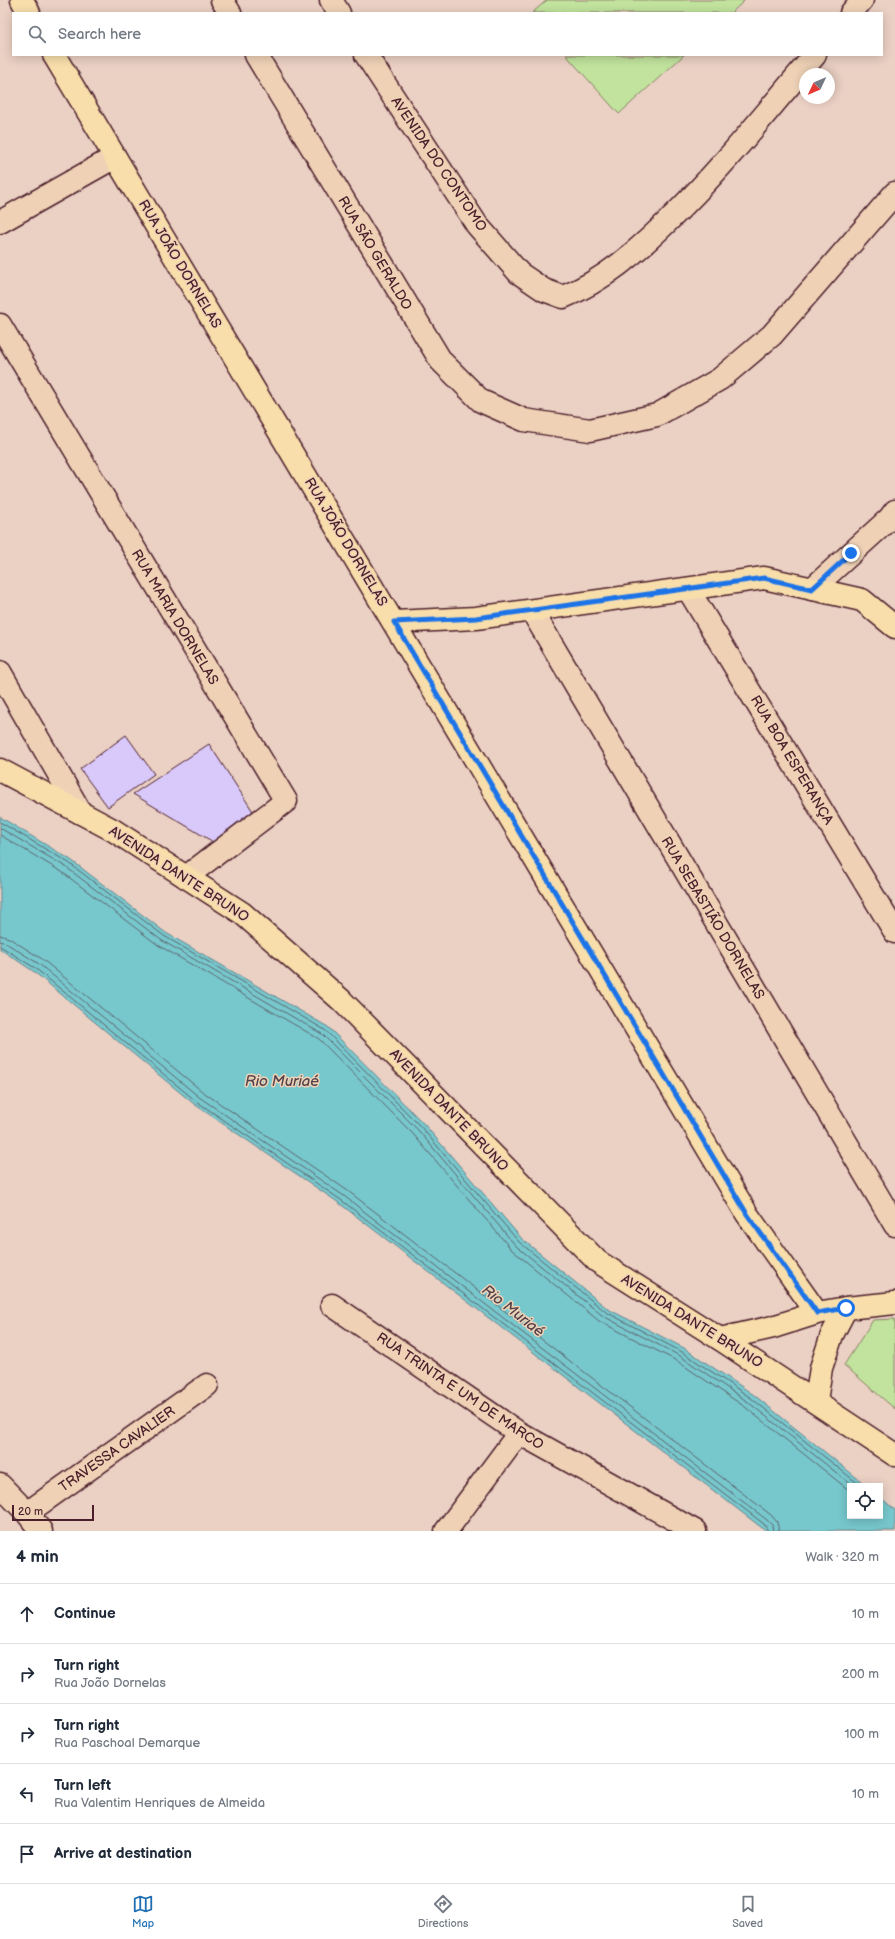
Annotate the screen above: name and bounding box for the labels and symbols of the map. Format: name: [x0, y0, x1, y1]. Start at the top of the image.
north arrow: [799, 68, 835, 104]
street label: AVENIDA DO CONTOMO: [388, 93, 491, 235]
street label: RUA SÃO GERALDO: [334, 192, 417, 313]
street label: RUA JOÃO DORNELAS: [135, 196, 226, 331]
street label: RUA JOÃO DORNELAS: [301, 474, 392, 609]
route end: [842, 544, 860, 562]
street label: RUA MARIA DORNELAS: [128, 546, 222, 688]
street label: RUA BOA ESPERANÇA: [747, 692, 838, 828]
street label: AVENIDA DANTE BRUNO: [106, 822, 252, 926]
street label: RUA SEBASTIÃO DORNELAS: [658, 833, 769, 1002]
street label: AVENIDA DANTE BRUNO: [386, 1045, 512, 1175]
water label: Rio Muriaé: [245, 1072, 319, 1091]
street label: AVENIDA DANTE BRUNO: [618, 1270, 766, 1372]
water label: Rio Muriaé: [478, 1281, 548, 1341]
route start: [837, 1299, 855, 1317]
street label: RUA TRINTA E UM DE MARCO: [373, 1329, 547, 1454]
street label: TRAVESSA CAVALIER: [56, 1402, 178, 1495]
scale bar: [12, 1503, 94, 1522]

